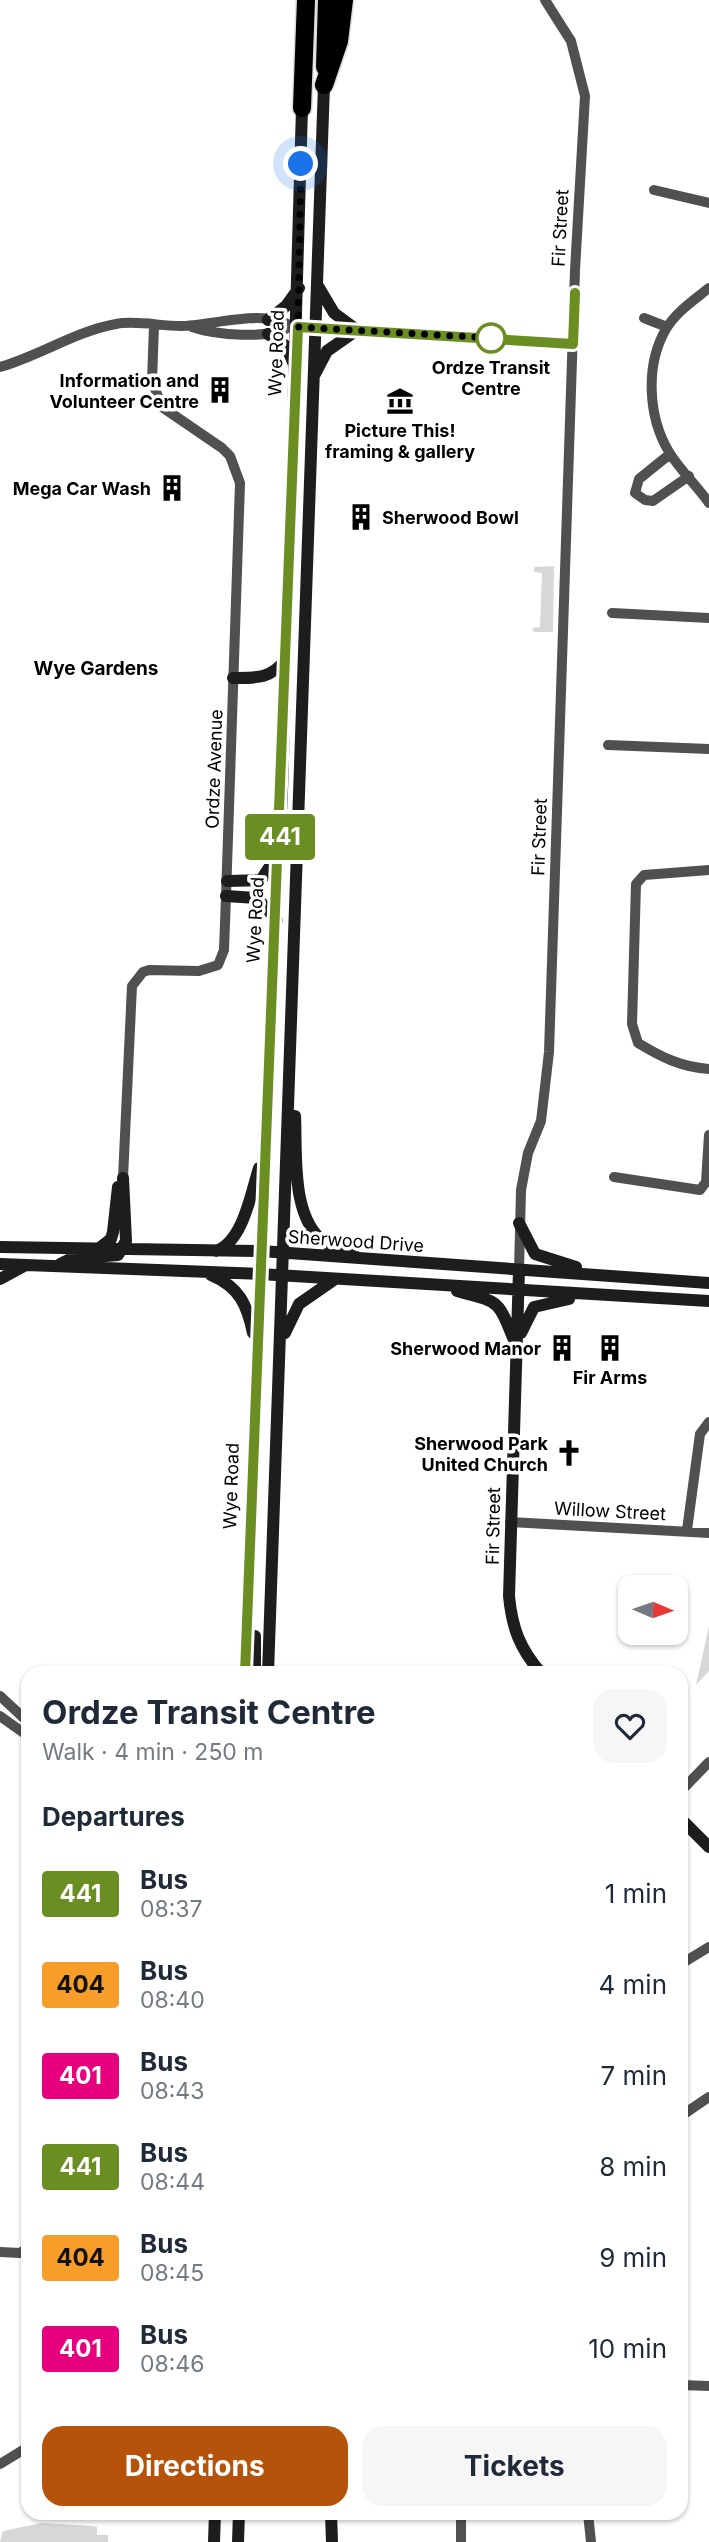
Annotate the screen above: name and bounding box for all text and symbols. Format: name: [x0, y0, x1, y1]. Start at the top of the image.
your location: [283, 146, 318, 181]
street label: Fir Street: [547, 189, 573, 267]
street label: Wye Road: [264, 309, 288, 397]
marker: Ordze Transit Centre: [476, 323, 506, 353]
place label: Ordze Transit Centre: [432, 357, 551, 399]
place label: Information and Volunteer Centre: [49, 370, 199, 412]
building icon: Information and Volunteer Centre: [205, 375, 235, 405]
museum icon: Picture This! framing & gallery: [385, 386, 415, 416]
place label: Picture This! framing & gallery: [325, 420, 475, 462]
building icon: Mega Car Wash: [157, 473, 187, 503]
place label: Mega Car Wash: [13, 478, 151, 499]
building icon: Sherwood Bowl: [346, 502, 376, 532]
place label: Sherwood Bowl: [382, 507, 519, 528]
district label: Wye Gardens: [34, 657, 158, 680]
street label: Ordze Avenue: [201, 709, 227, 829]
street label: Fir Street: [527, 798, 551, 876]
line badge: 441: [240, 814, 320, 860]
text: 441: [259, 822, 301, 851]
street label: Wye Road: [242, 876, 268, 964]
street label: Sherwood Drive: [287, 1226, 425, 1256]
building icon: Sherwood Manor: [547, 1333, 577, 1363]
building icon: Fir Arms: [595, 1333, 625, 1363]
place label: Sherwood Manor: [390, 1338, 541, 1359]
place label: Fir Arms: [573, 1367, 647, 1388]
place label: Sherwood Park United Church: [414, 1433, 549, 1475]
church icon: Sherwood Park United Church: [554, 1438, 584, 1468]
street label: Wye Road: [219, 1442, 243, 1530]
street label: Fir Street: [482, 1487, 504, 1565]
street label: Willow Street: [554, 1498, 667, 1524]
north arrow: [618, 1575, 688, 1645]
map controls: [618, 1575, 688, 1645]
button: heart: [593, 1689, 667, 1763]
text: Ordze Transit Centre: [42, 1692, 376, 1732]
text: Walk · 4 min · 250 m: [42, 1738, 264, 1766]
text: Departures: [42, 1801, 185, 1832]
text: Bus: [140, 1864, 188, 1895]
text: 1 min: [605, 1878, 667, 1909]
text: 441: [60, 1879, 101, 1908]
text: 08:37: [140, 1895, 203, 1923]
text: Bus: [140, 1955, 188, 1986]
text: 4 min: [598, 1969, 667, 2000]
text: 404: [56, 1970, 105, 1999]
text: 08:40: [140, 1986, 205, 2014]
text: Bus: [140, 2046, 188, 2077]
text: 7 min: [601, 2060, 667, 2091]
text: 401: [59, 2061, 102, 2090]
text: 08:43: [140, 2077, 204, 2105]
text: Bus: [140, 2137, 188, 2168]
text: 8 min: [599, 2151, 667, 2182]
text: 441: [60, 2152, 101, 2181]
text: 08:44: [140, 2168, 205, 2196]
text: Bus: [140, 2228, 188, 2259]
text: 9 min: [599, 2242, 667, 2273]
text: 404: [56, 2243, 105, 2272]
text: 08:45: [140, 2259, 204, 2287]
text: Bus: [140, 2319, 188, 2350]
text: 10 min: [588, 2333, 667, 2364]
text: 401: [59, 2334, 102, 2363]
text: 08:46: [140, 2350, 205, 2378]
button: Directions: [42, 2426, 348, 2506]
button: Tickets: [362, 2426, 667, 2506]

